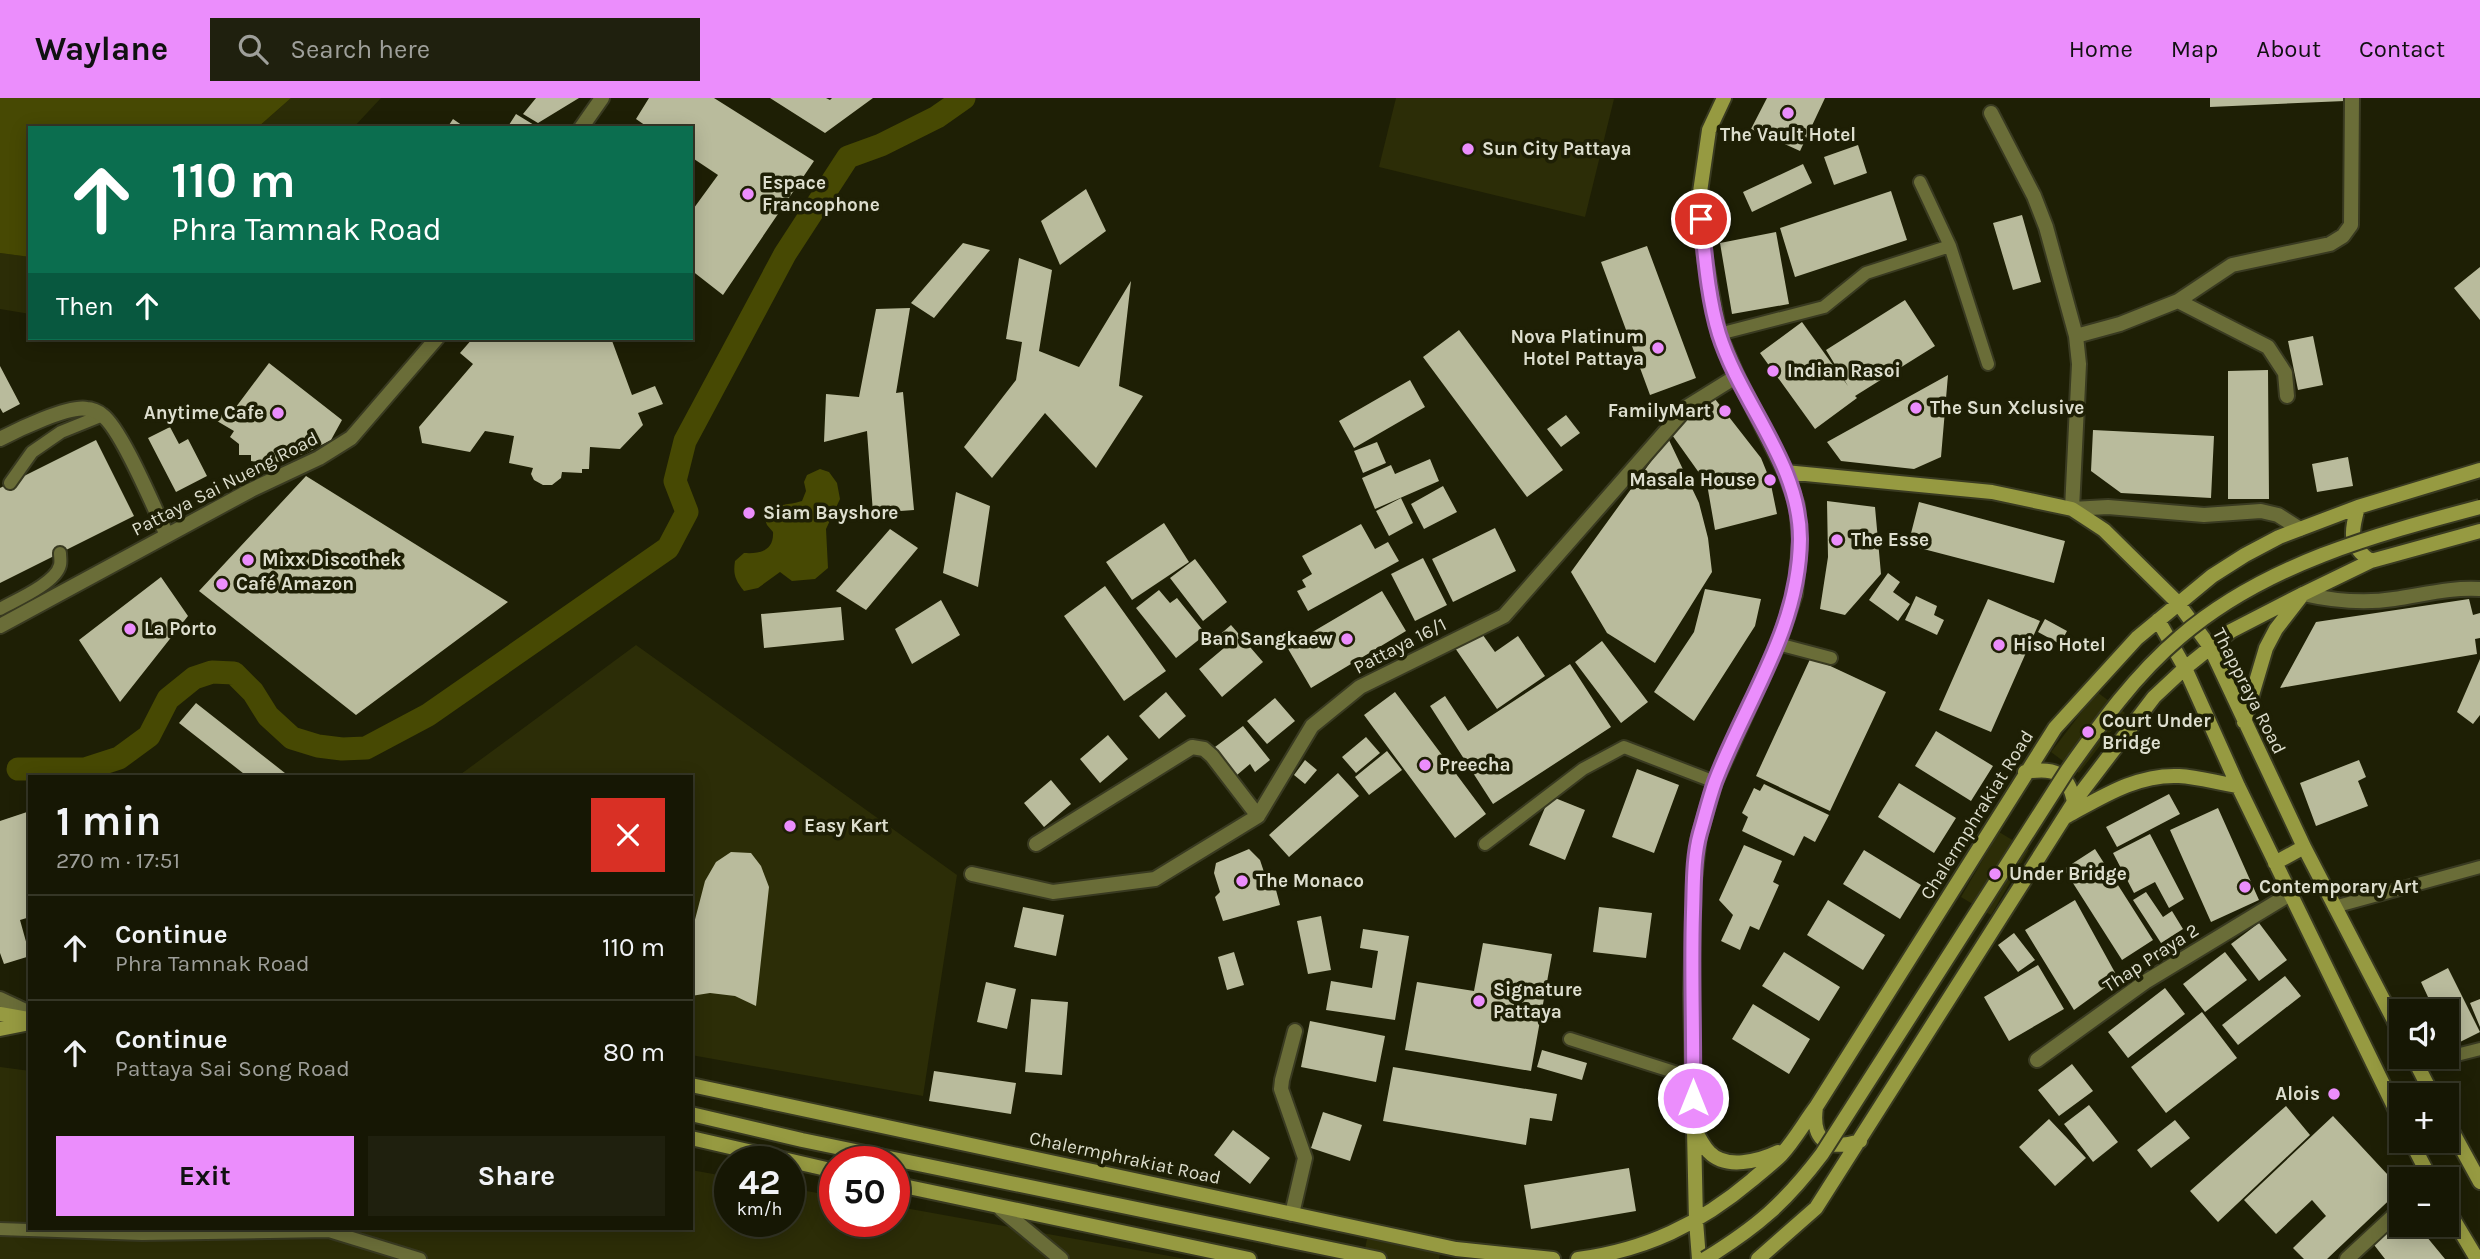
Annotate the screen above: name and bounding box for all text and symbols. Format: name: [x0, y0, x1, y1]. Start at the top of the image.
search box: [210, 18, 700, 81]
text: Waylane: [35, 30, 168, 68]
icon: search: [234, 30, 272, 68]
text: Search here: [290, 34, 430, 65]
text: Home: [2069, 35, 2133, 63]
text: Map: [2171, 35, 2218, 63]
text: About: [2256, 35, 2321, 63]
text: Contact: [2359, 35, 2445, 63]
marker: The Vault Hotel: [1780, 105, 1796, 121]
place label: The Vault Hotel: [1720, 124, 1856, 146]
place label: Sun City Pattaya: [1482, 138, 1632, 160]
marker: Sun City Pattaya: [1460, 141, 1476, 157]
text: 110 m: [171, 152, 296, 209]
icon: ahead: [56, 154, 147, 245]
place label: Espace Francophone: [762, 172, 880, 216]
marker: Espace Francophone: [740, 186, 756, 202]
pin: [1671, 189, 1731, 249]
icon: arrive: [1682, 200, 1720, 238]
text: Phra Tamnak Road: [171, 211, 442, 248]
icon: ahead: [128, 287, 166, 325]
text: Then: [56, 291, 114, 322]
place label: Nova Platinum Hotel Pattaya: [1510, 326, 1644, 370]
marker: Nova Platinum Hotel Pattaya: [1650, 340, 1666, 356]
place label: Indian Rasoi: [1787, 360, 1901, 382]
marker: Indian Rasoi: [1765, 363, 1781, 379]
place label: The Sun Xclusive: [1930, 397, 2084, 419]
place label: FamilyMart: [1608, 400, 1711, 422]
marker: The Sun Xclusive: [1908, 400, 1924, 416]
place label: Anytime Cafe: [144, 402, 264, 424]
marker: FamilyMart: [1717, 403, 1733, 419]
marker: Anytime Cafe: [270, 405, 286, 421]
street label: Pattaya Sai Nueng Road: [128, 427, 322, 541]
place label: Masala House: [1629, 469, 1756, 491]
marker: Masala House: [1762, 472, 1778, 488]
place label: Siam Bayshore: [763, 502, 898, 524]
marker: Siam Bayshore: [741, 505, 757, 521]
place label: The Esse: [1851, 529, 1929, 551]
marker: The Esse: [1829, 532, 1845, 548]
place label: Mixx Discothek: [262, 549, 401, 571]
marker: Mixx Discothek: [240, 552, 256, 568]
place label: Café Amazon: [236, 573, 354, 595]
marker: Café Amazon: [214, 576, 230, 592]
street label: Pattaya 16/1: [1350, 613, 1450, 679]
place label: La Porto: [144, 618, 217, 640]
marker: La Porto: [122, 621, 138, 637]
street label: Thappraya Road: [2208, 624, 2290, 758]
place label: Ban Sangkaew: [1200, 628, 1334, 650]
marker: Ban Sangkaew: [1339, 631, 1355, 647]
place label: Hiso Hotel: [2013, 634, 2106, 656]
marker: Hiso Hotel: [1991, 637, 2007, 653]
place label: Court Under Bridge: [2102, 710, 2211, 754]
marker: Court Under Bridge: [2080, 724, 2096, 740]
street label: Chalermphrakiat Road: [1916, 726, 2038, 904]
place label: Preecha: [1439, 754, 1511, 776]
marker: Preecha: [1417, 757, 1433, 773]
text: 1 min: [56, 796, 161, 846]
button: close: [591, 798, 665, 872]
place label: Easy Kart: [804, 815, 889, 837]
marker: Easy Kart: [782, 818, 798, 834]
text: 270 m · 17:51: [56, 847, 180, 874]
place label: Under Bridge: [2009, 863, 2127, 885]
marker: Under Bridge: [1987, 866, 2003, 882]
place label: The Monaco: [1256, 870, 1364, 892]
marker: The Monaco: [1234, 873, 1250, 889]
place label: Contemporary Art: [2259, 876, 2419, 898]
marker: Contemporary Art: [2237, 879, 2253, 895]
text: Continue: [115, 919, 227, 950]
street label: Thap Praya 2: [2099, 919, 2203, 997]
icon: ahead: [56, 929, 94, 967]
text: 110 m: [602, 932, 665, 963]
text: Phra Tamnak Road: [115, 950, 310, 977]
place label: Signature Pattaya: [1493, 979, 1582, 1023]
marker: Signature Pattaya: [1471, 993, 1487, 1009]
map controls: [2389, 999, 2459, 1237]
button: sound: [2389, 999, 2459, 1069]
text: Continue: [115, 1024, 227, 1055]
icon: ahead: [56, 1034, 94, 1072]
text: 80 m: [603, 1037, 665, 1068]
text: Pattaya Sai Song Road: [115, 1055, 350, 1082]
position arrow: [1656, 1061, 1730, 1135]
place label: Alois: [2275, 1083, 2320, 1105]
button: +: [2389, 1083, 2459, 1153]
marker: Alois: [2326, 1086, 2342, 1102]
street label: Chalermphrakiat Road: [1027, 1127, 1223, 1189]
button: Exit: [56, 1136, 354, 1216]
button: Share: [368, 1136, 665, 1216]
speed limit sign: 50: [819, 1146, 910, 1237]
text: 42: [739, 1162, 781, 1203]
button: −: [2389, 1167, 2459, 1237]
text: km/h: [737, 1198, 782, 1220]

